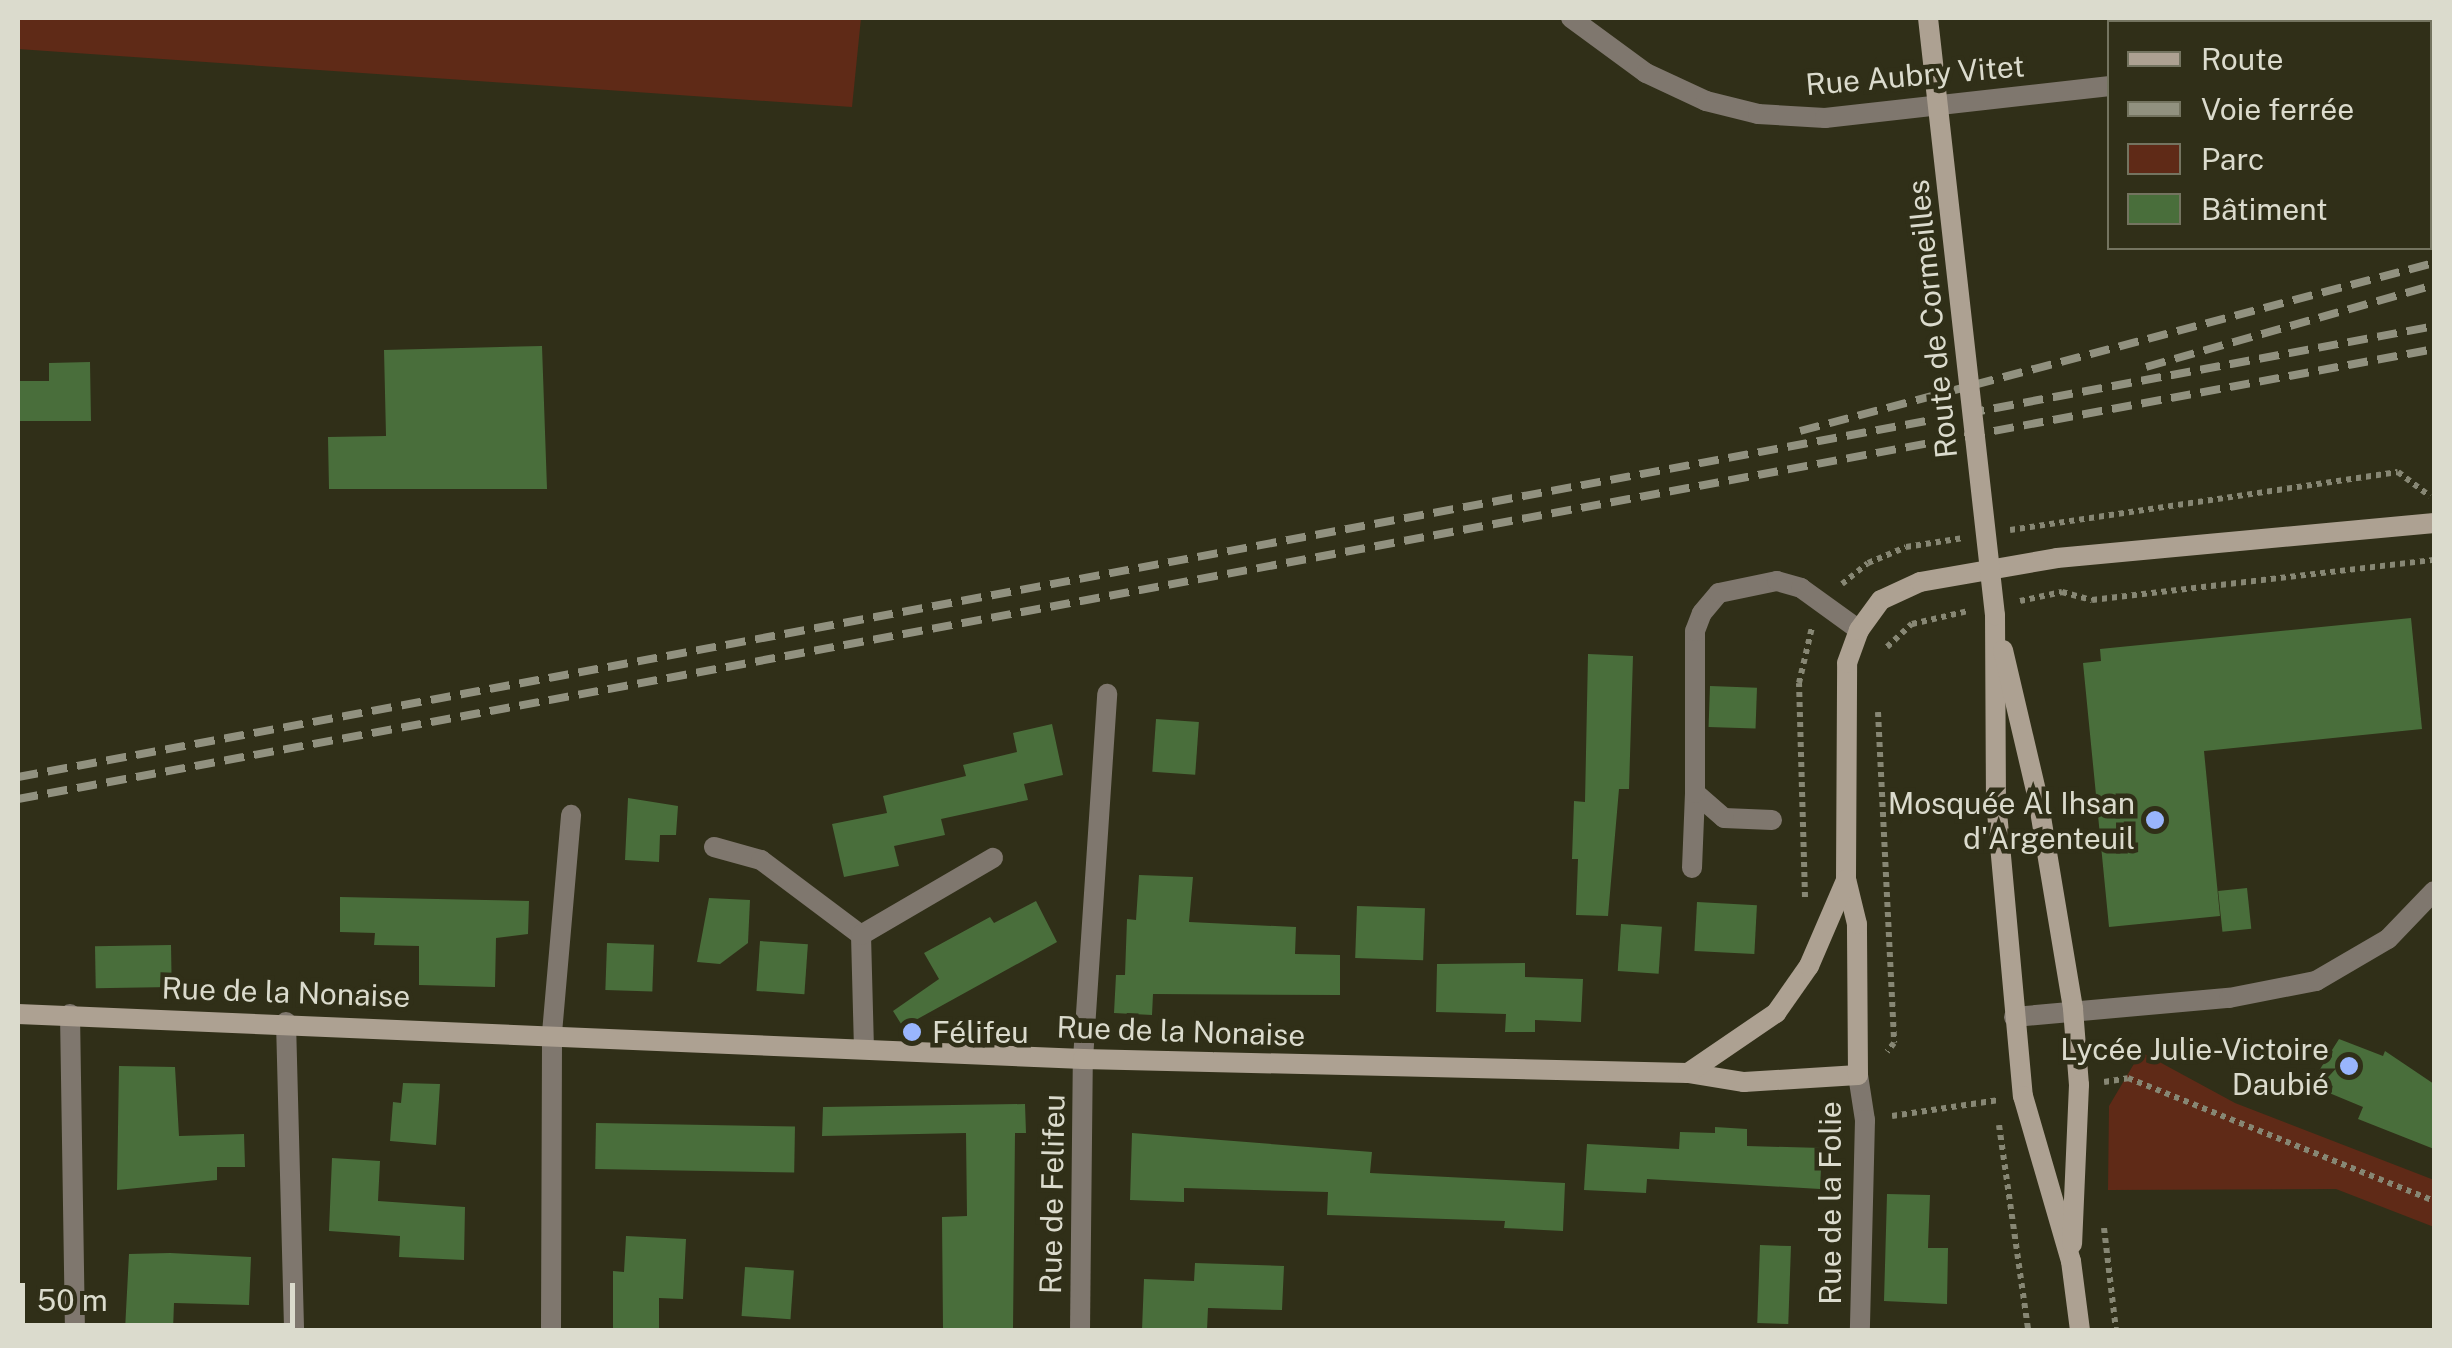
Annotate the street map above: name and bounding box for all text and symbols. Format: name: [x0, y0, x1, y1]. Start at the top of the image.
legend: [2107, 20, 2432, 250]
text: Route: [2201, 41, 2283, 77]
street label: Rue Aubry Vitet: [1804, 47, 2026, 103]
text: Voie ferrée: [2201, 91, 2354, 127]
text: Parc: [2201, 141, 2264, 177]
street label: Route de Cormeilles: [1899, 177, 1965, 461]
text: Bâtiment: [2201, 191, 2328, 227]
place label: Mosquée Al Ihsan d'Argenteuil: [1888, 785, 2135, 856]
marker: Mosquée Al Ihsan d'Argenteuil: [2144, 809, 2166, 831]
street label: Rue de la Nonaise: [161, 970, 411, 1014]
street label: Rue de la Nonaise: [1056, 1009, 1306, 1053]
place label: Félifeu: [932, 1014, 1029, 1050]
marker: Félifeu: [901, 1021, 923, 1043]
place label: Lycée Julie-Victoire Daubié: [2060, 1031, 2329, 1102]
marker: Lycée Julie-Victoire Daubié: [2338, 1055, 2360, 1077]
street label: Rue de Felifeu: [1032, 1093, 1072, 1295]
street label: Rue de la Folie: [1812, 1101, 1848, 1305]
scale bar: [25, 1263, 300, 1325]
text: 50 m: [37, 1282, 108, 1318]

